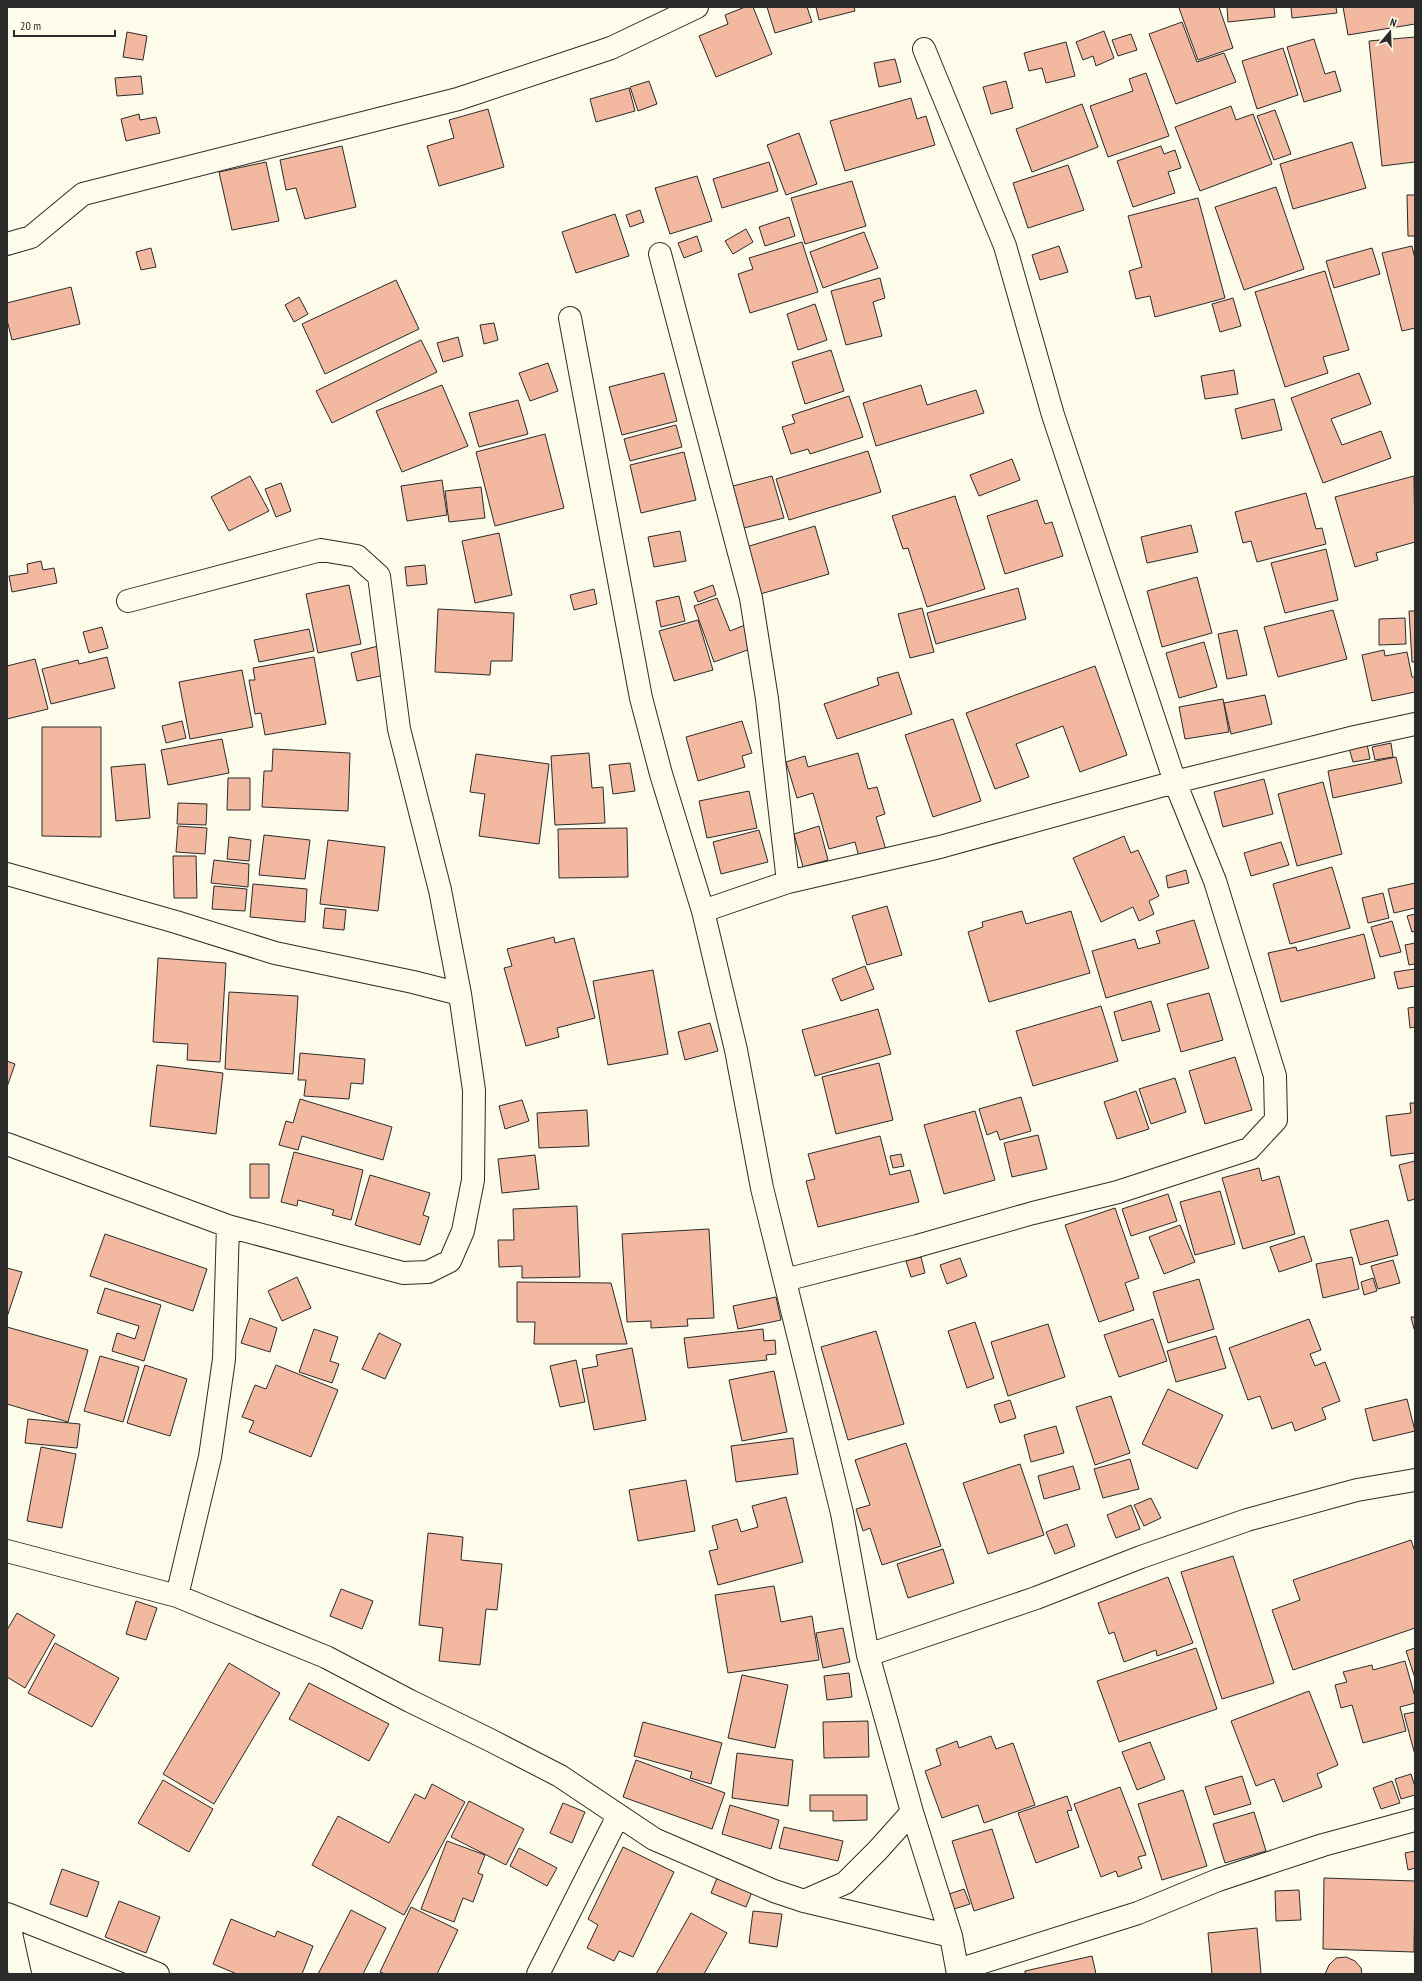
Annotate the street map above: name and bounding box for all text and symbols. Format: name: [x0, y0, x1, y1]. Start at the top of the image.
scale bar: [14, 12, 115, 38]
north arrow: [1370, 12, 1410, 52]
text: N: [1388, 15, 1398, 30]
text: 20 m: [20, 18, 41, 33]

